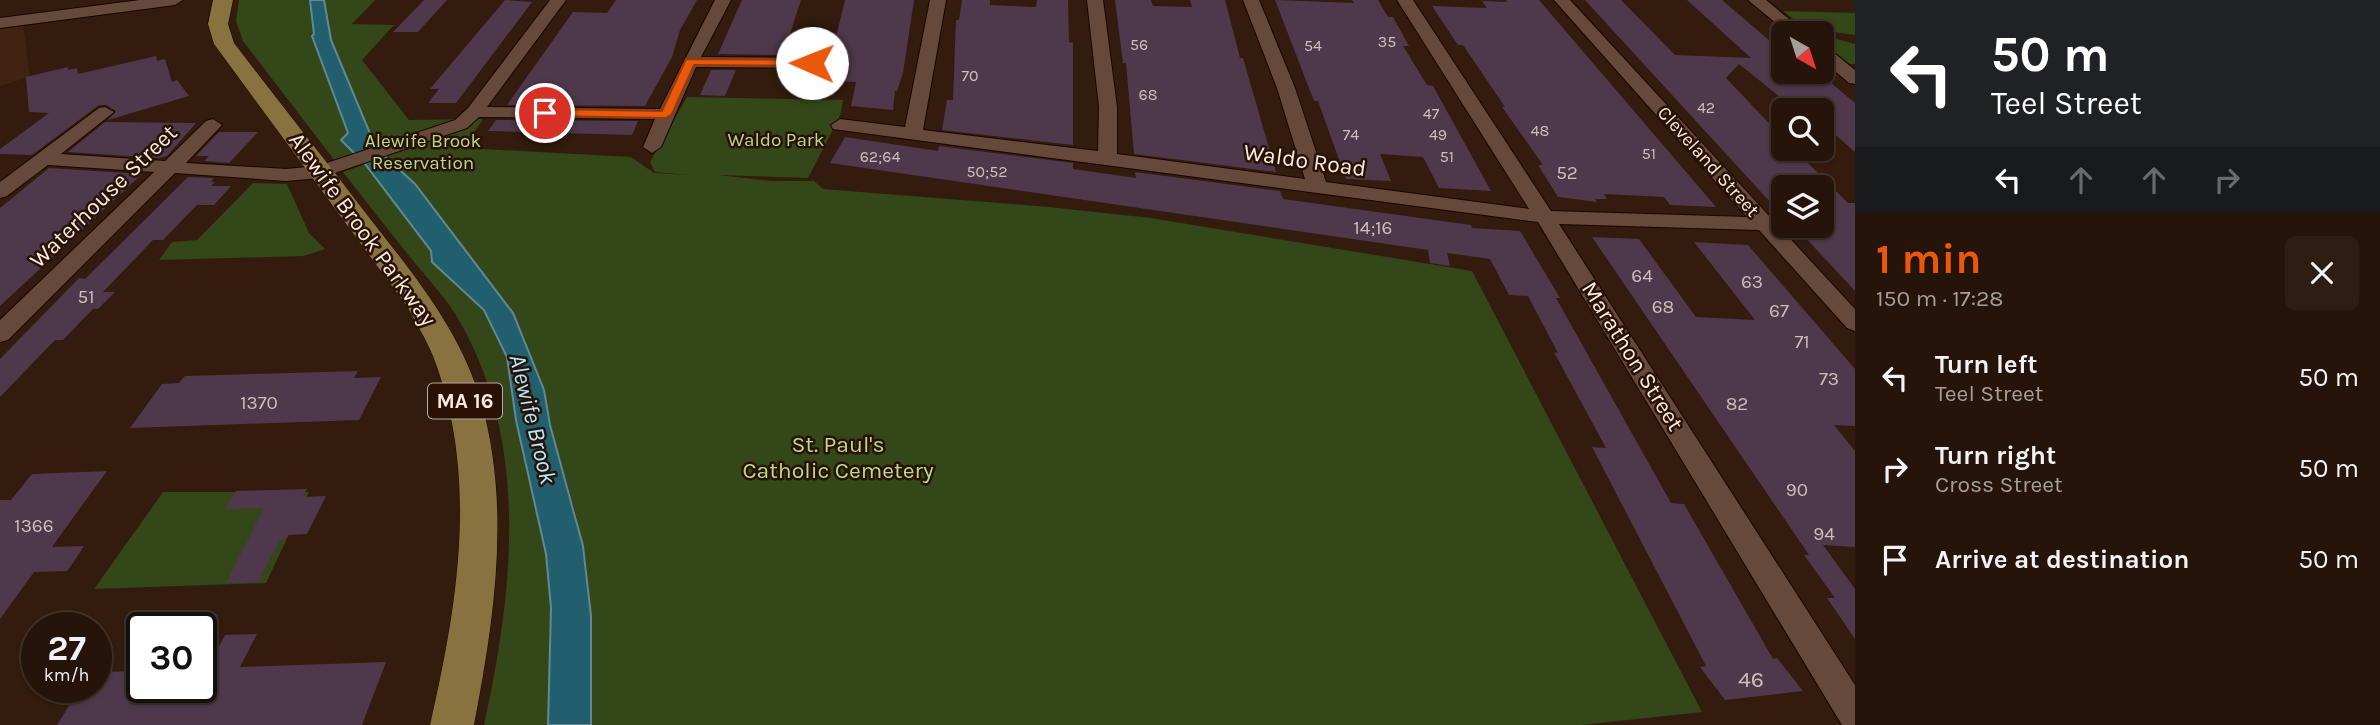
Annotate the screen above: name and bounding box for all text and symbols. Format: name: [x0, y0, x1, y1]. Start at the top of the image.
north arrow: [1771, 21, 1834, 84]
map controls: [1771, 21, 1834, 238]
position arrow: [775, 26, 849, 100]
text: 50 m: [1991, 26, 2109, 83]
icon: left: [1876, 28, 1967, 119]
house number: 35: [1378, 32, 1396, 51]
house number: 56: [1130, 35, 1148, 54]
house number: 54: [1304, 36, 1322, 55]
house number: 70: [961, 66, 979, 85]
pin: [515, 83, 575, 143]
house number: 68: [1139, 85, 1158, 104]
text: Teel Street: [1991, 85, 2142, 122]
icon: arrive: [526, 94, 564, 132]
house number: 42: [1697, 98, 1715, 117]
button: search: [1771, 98, 1834, 161]
street label: Cleveland Street: [1653, 102, 1764, 221]
house number: 47: [1423, 104, 1440, 123]
street label: Waterhouse Street: [24, 119, 183, 274]
house number: 48: [1531, 121, 1549, 140]
house number: 74: [1343, 125, 1359, 144]
house number: 49: [1429, 125, 1447, 144]
street label: Alewife Brook Parkway: [283, 127, 442, 332]
park label: Waldo Park: [728, 129, 825, 151]
park label: Alewife Brook Reservation: [365, 130, 481, 174]
street label: Waldo Road: [1242, 139, 1368, 182]
house number: 51: [1642, 144, 1656, 163]
house number: 62;64: [860, 147, 900, 166]
house number: 51: [1440, 147, 1454, 166]
icon: left: [1989, 161, 2027, 199]
icon: ahead: [2062, 161, 2100, 199]
icon: ahead: [2135, 161, 2173, 199]
icon: right: [2208, 161, 2246, 199]
house number: 50;52: [966, 162, 1008, 181]
house number: 52: [1556, 162, 1578, 184]
button: layers: [1771, 175, 1834, 238]
house number: 14;16: [1353, 217, 1393, 239]
text: 1 min: [1876, 234, 1981, 284]
button: close: [2285, 236, 2359, 310]
house number: 64: [1631, 265, 1653, 287]
house number: 63: [1741, 271, 1763, 293]
street label: Marathon Street: [1576, 277, 1689, 436]
text: 150 m · 17:28: [1876, 285, 2003, 312]
house number: 51: [77, 286, 95, 308]
house number: 68: [1652, 296, 1674, 318]
house number: 67: [1769, 300, 1789, 322]
house number: 71: [1794, 331, 1810, 353]
text: Turn left: [1935, 349, 2037, 380]
water label: Alewife Brook: [503, 351, 563, 488]
icon: left: [1876, 359, 1914, 397]
text: 50 m: [2298, 362, 2359, 393]
house number: 73: [1819, 368, 1839, 390]
text: Teel Street: [1935, 380, 2043, 407]
road number: MA 16: [428, 384, 502, 418]
house number: 1370: [240, 392, 278, 414]
house number: 82: [1726, 393, 1748, 415]
park label: St. Paul's Catholic Cemetery: [742, 431, 934, 484]
text: Turn right: [1935, 440, 2056, 471]
icon: right: [1876, 450, 1914, 488]
text: 50 m: [2298, 453, 2359, 484]
text: Cross Street: [1935, 471, 2063, 498]
house number: 90: [1786, 479, 1808, 501]
house number: 1366: [14, 515, 54, 537]
house number: 94: [1813, 523, 1835, 545]
icon: arrive: [1876, 541, 1914, 579]
text: Arrive at destination: [1935, 544, 2189, 575]
text: 50 m: [2298, 544, 2359, 575]
speed limit sign: 30: [126, 612, 217, 703]
text: 27: [47, 628, 86, 669]
text: km/h: [44, 664, 89, 686]
house number: 46: [1738, 666, 1764, 693]

